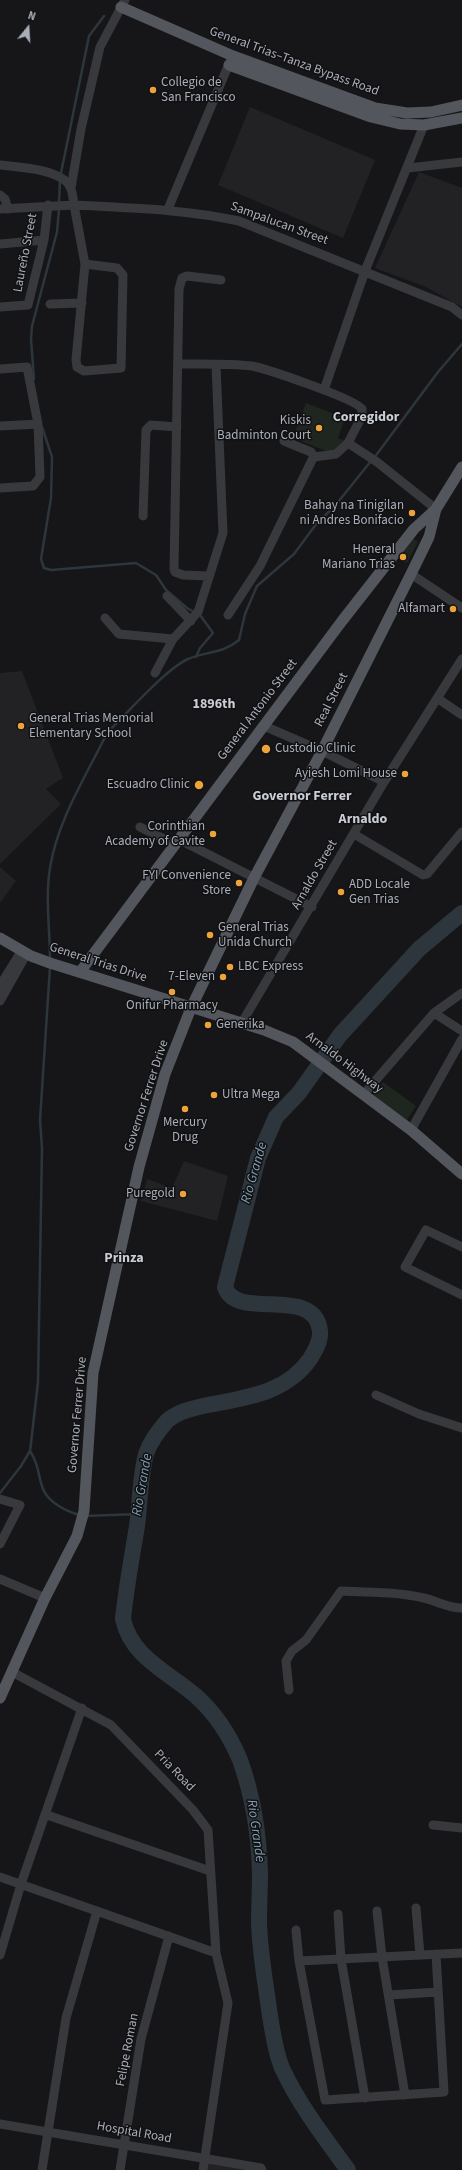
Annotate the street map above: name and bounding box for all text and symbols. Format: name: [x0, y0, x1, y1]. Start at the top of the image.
north arrow: [8, 8, 48, 48]
text: N: [26, 8, 38, 24]
street label: General Trias–Tanza Bypass Road: [207, 24, 381, 100]
place label: Collegio de San Francisco: [161, 75, 236, 106]
marker: Collegio de San Francisco: [148, 85, 158, 95]
street label: Sampalucan Street: [228, 199, 330, 249]
street label: Laureño Street: [11, 212, 41, 294]
district label: Corregidor: [333, 410, 399, 426]
place label: Kiskis Badminton Court: [217, 413, 311, 444]
marker: Kiskis Badminton Court: [314, 423, 324, 433]
place label: Bahay na Tinigilan ni Andres Bonifacio: [300, 498, 404, 529]
marker: Bahay na Tinigilan ni Andres Bonifacio: [407, 508, 417, 518]
place label: Heneral Mariano Trias: [322, 542, 395, 573]
marker: Heneral Mariano Trias: [398, 552, 408, 562]
place label: Alfamart: [398, 601, 445, 617]
marker: Alfamart: [448, 604, 458, 614]
street label: General Antonio Street: [215, 656, 301, 764]
street label: Real Street: [312, 670, 352, 730]
district label: 1896th: [193, 697, 235, 713]
place label: General Trias Memorial Elementary School: [29, 711, 154, 742]
marker: General Trias Memorial Elementary School: [16, 721, 26, 731]
place label: Custodio Clinic: [275, 741, 356, 757]
marker: Custodio Clinic: [260, 743, 272, 755]
place label: Ayiesh Lomi House: [295, 766, 397, 782]
marker: Ayiesh Lomi House: [400, 769, 410, 779]
place label: Escuadro Clinic: [107, 777, 190, 793]
marker: Escuadro Clinic: [193, 779, 205, 791]
district label: Governor Ferrer: [253, 789, 351, 805]
district label: Arnaldo: [339, 812, 387, 828]
place label: Corinthian Academy of Cavite: [105, 819, 205, 850]
marker: Corinthian Academy of Cavite: [208, 829, 218, 839]
street label: Arnaldo Street: [289, 837, 341, 913]
place label: FYI Convenience Store: [142, 868, 231, 899]
place label: ADD Locale Gen Trias: [349, 877, 410, 908]
marker: FYI Convenience Store: [234, 878, 244, 888]
marker: ADD Locale Gen Trias: [336, 887, 346, 897]
place label: General Trias Unida Church: [218, 920, 292, 951]
marker: General Trias Unida Church: [205, 930, 215, 940]
street label: General Trias Drive: [47, 940, 149, 986]
place label: LBC Express: [238, 959, 303, 975]
marker: LBC Express: [225, 962, 235, 972]
place label: 7-Eleven: [168, 969, 215, 985]
marker: 7-Eleven: [218, 972, 228, 982]
marker: Onifur Pharmacy: [167, 987, 177, 997]
place label: Onifur Pharmacy: [126, 998, 218, 1014]
place label: Generika: [216, 1017, 265, 1033]
marker: Generika: [203, 1020, 213, 1030]
street label: Arnaldo Highway: [302, 1029, 386, 1097]
street label: Governor Ferrer Drive: [122, 1038, 172, 1154]
place label: Ultra Mega: [222, 1087, 280, 1103]
marker: Ultra Mega: [209, 1090, 219, 1100]
marker: Mercury Drug: [180, 1104, 190, 1114]
place label: Mercury Drug: [163, 1115, 207, 1146]
water label: Rio Grande: [238, 1140, 272, 1206]
place label: Puregold: [126, 1186, 175, 1202]
marker: Puregold: [178, 1189, 188, 1199]
district label: Prinza: [104, 1251, 144, 1267]
street label: Governor Ferrer Drive: [65, 1356, 91, 1474]
water label: Rio Grande: [129, 1453, 157, 1517]
street label: Pria Road: [150, 1747, 198, 1795]
water label: Rio Grande: [242, 1799, 268, 1863]
street label: Felipe Roman: [113, 2012, 143, 2088]
street label: Hospital Road: [95, 2119, 173, 2147]

